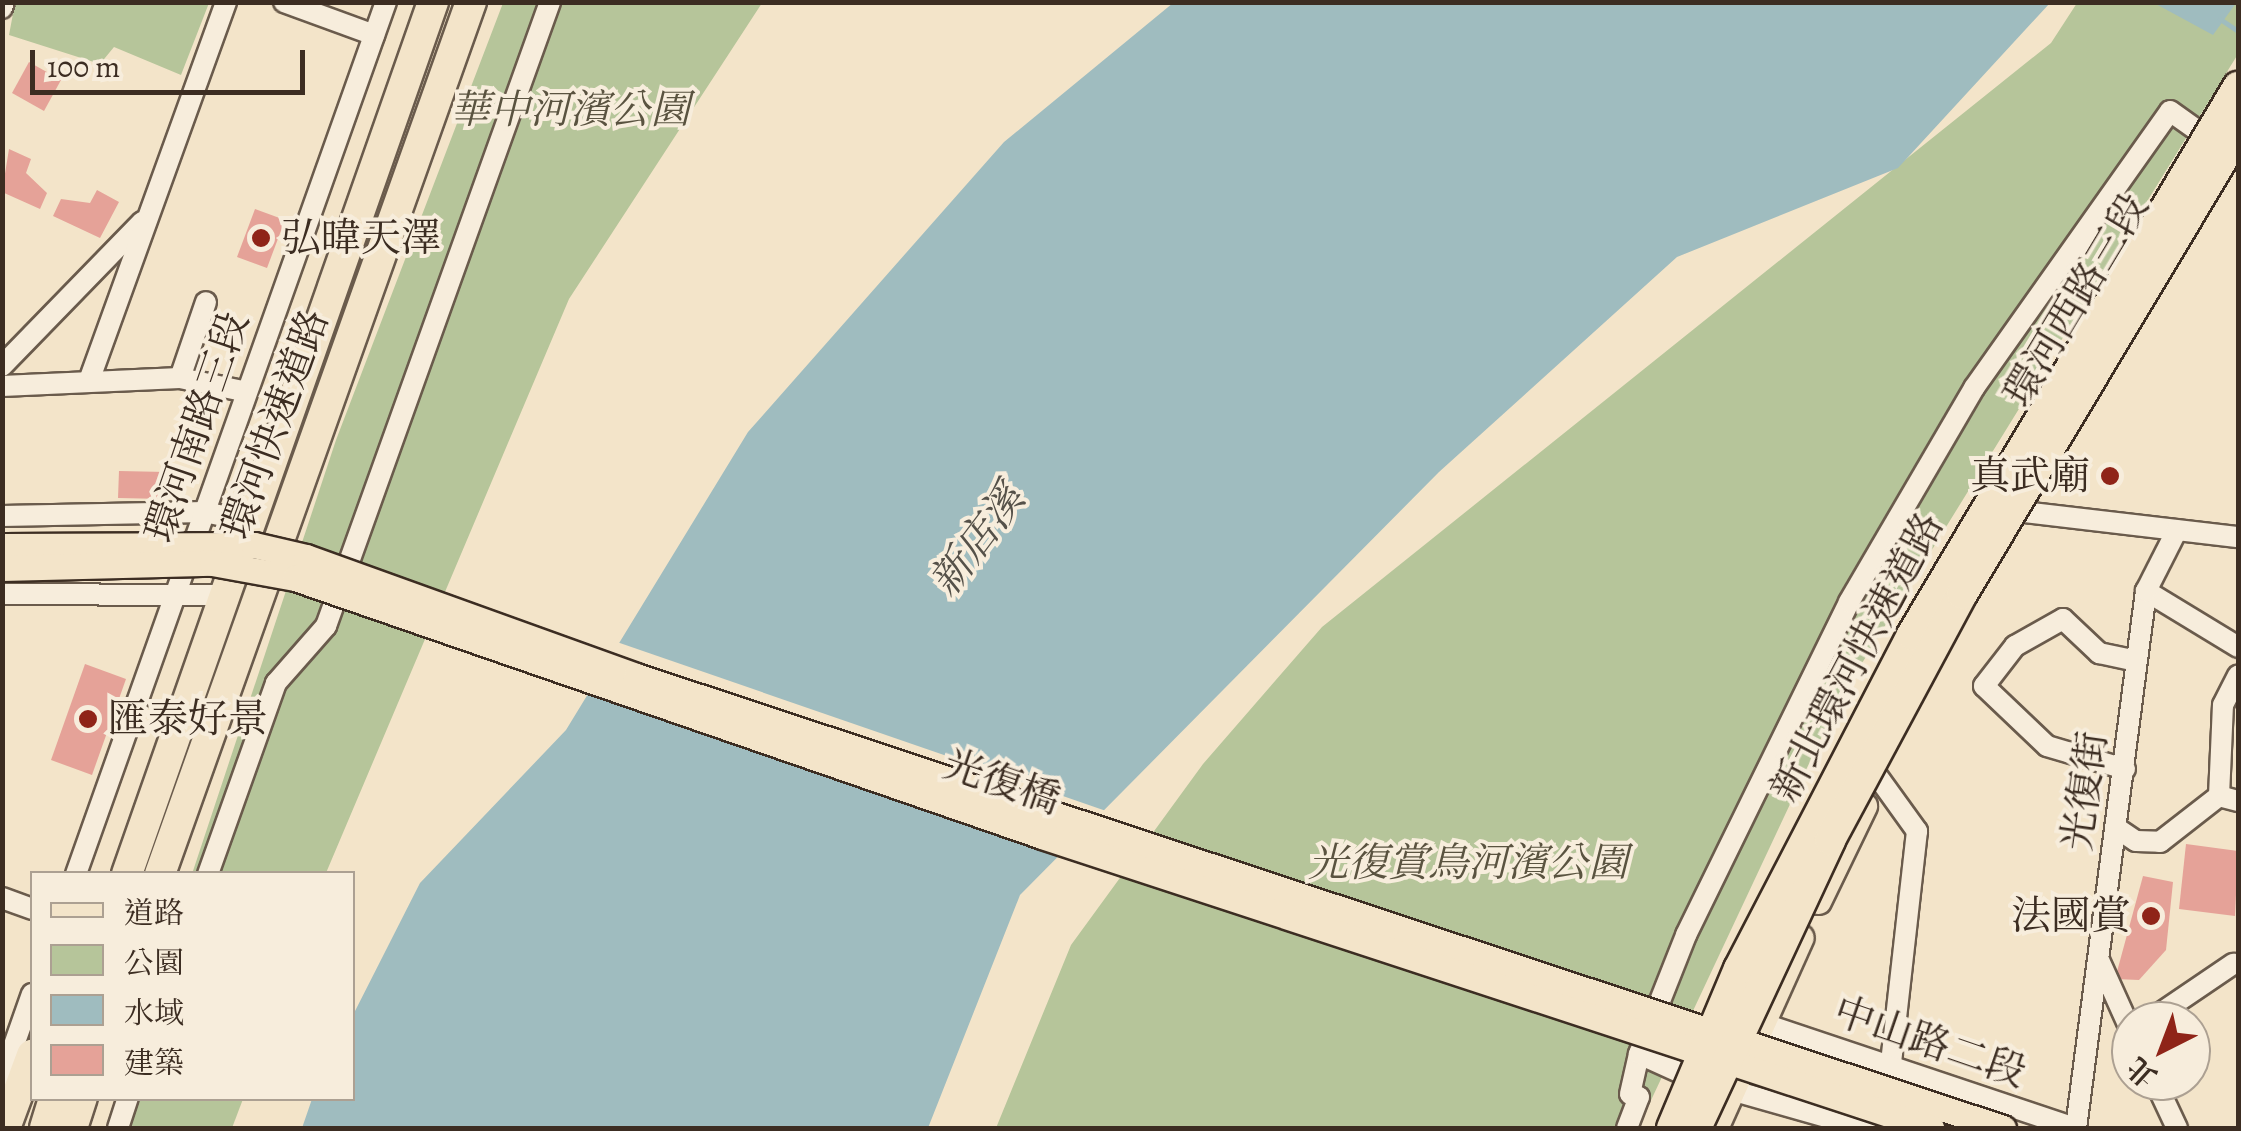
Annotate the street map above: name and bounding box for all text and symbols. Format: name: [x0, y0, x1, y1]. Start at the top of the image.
scale bar: [35, 30, 310, 92]
text: 100 m: [47, 47, 120, 87]
park label: 華中河濱公園: [450, 86, 690, 134]
street label: 環河西路三段: [1994, 185, 2158, 415]
place label: 弘暐天澤: [281, 214, 441, 262]
marker: 弘暐天澤: [250, 227, 272, 249]
street label: 環河快速道路: [211, 303, 339, 545]
street label: 環河南路三段: [135, 306, 259, 548]
place label: 真武廟: [1970, 452, 2090, 500]
marker: 真武廟: [2099, 465, 2121, 487]
water label: 新店溪: [919, 475, 1035, 605]
street label: 新北環河快速道路: [1761, 504, 1953, 810]
place label: 匯泰好景: [108, 695, 268, 743]
marker: 匯泰好景: [77, 708, 99, 730]
street label: 光復街: [2053, 728, 2117, 854]
street label: 光復橋: [937, 740, 1067, 824]
park label: 光復賞鳥河濱公園: [1308, 839, 1628, 887]
legend: [30, 871, 355, 1101]
place label: 法國賞: [2011, 892, 2131, 940]
text: 道路: [124, 893, 184, 933]
marker: 法國賞: [2140, 905, 2162, 927]
text: 公園: [124, 943, 184, 983]
street label: 中山路二段: [1828, 987, 2032, 1097]
text: 水域: [124, 993, 184, 1033]
north arrow: [2111, 1001, 2211, 1101]
text: 建築: [124, 1043, 184, 1083]
text: 北: [2119, 1048, 2165, 1095]

